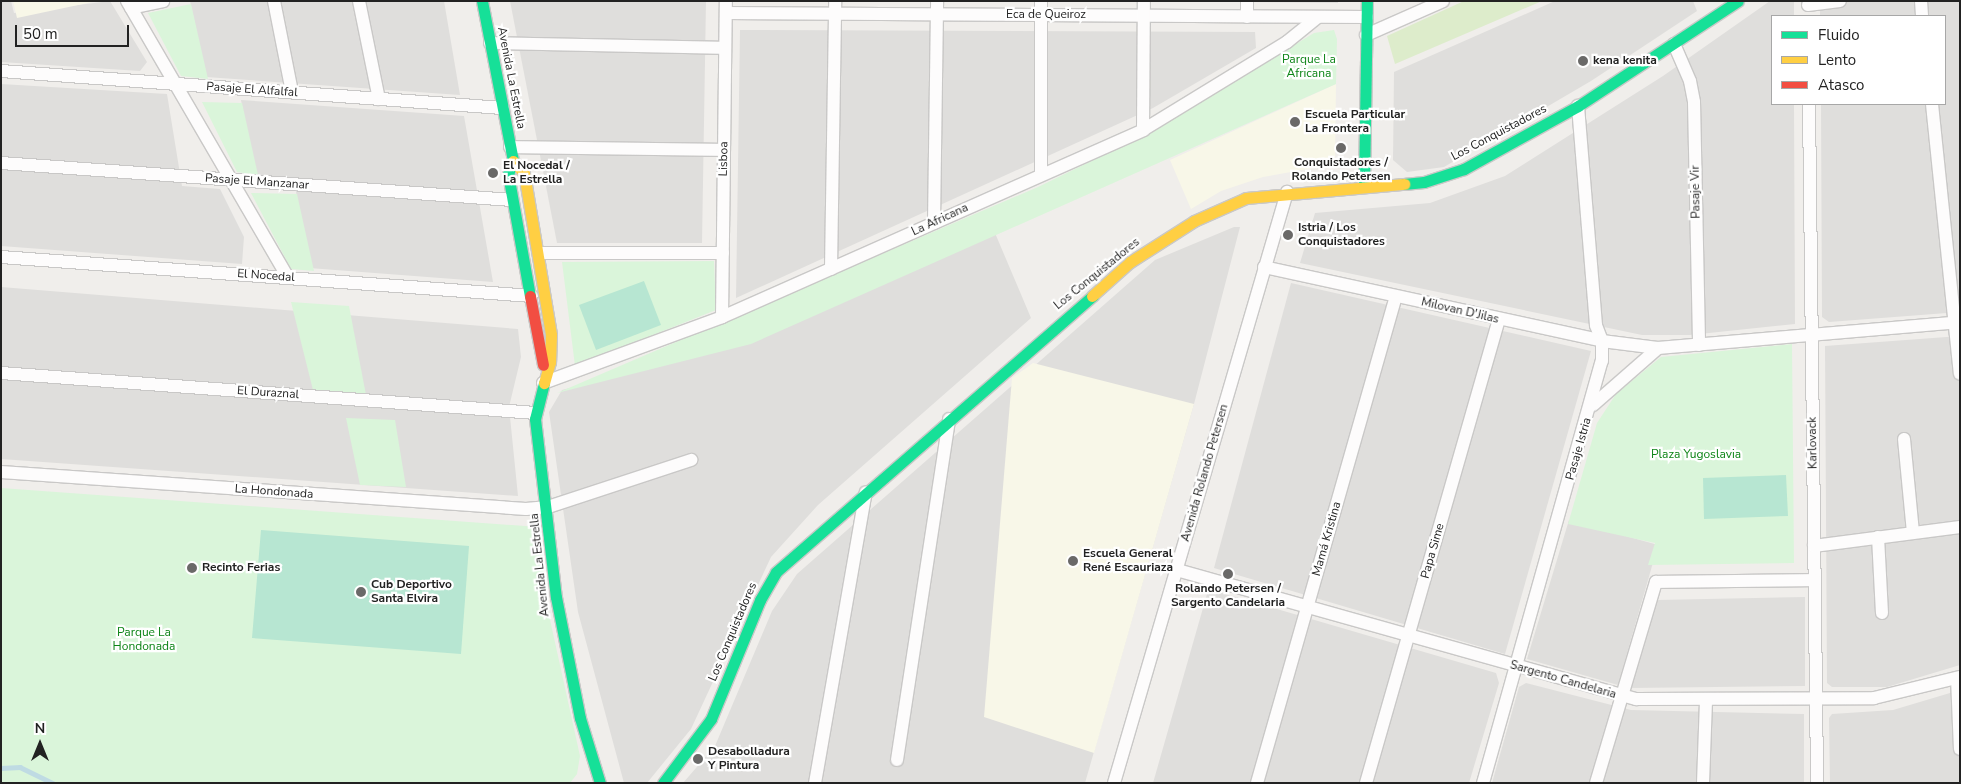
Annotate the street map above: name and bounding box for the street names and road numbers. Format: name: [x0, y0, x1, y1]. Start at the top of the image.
street label: Eca de Queiroz: [1006, 8, 1086, 22]
street label: Avenida La Estrella: [494, 26, 528, 130]
street label: Pasaje El Alfalfal: [206, 80, 298, 100]
street label: Los Conquistadores: [1449, 102, 1549, 164]
street label: Lisboa: [716, 141, 732, 177]
street label: Pasaje Vir: [1688, 165, 1704, 219]
street label: Pasaje El Manzanar: [204, 171, 310, 193]
street label: La Africana: [909, 201, 971, 239]
street label: Los Conquistadores: [1051, 235, 1143, 313]
street label: El Nocedal: [237, 267, 295, 285]
street label: Milovan D'Jilas: [1420, 295, 1500, 327]
street label: El Duraznal: [236, 384, 300, 402]
street label: Avenida Rolando Petersen: [1178, 403, 1232, 543]
street label: Pasaje Istria: [1563, 416, 1595, 482]
street label: Karlovack: [1805, 417, 1821, 469]
street label: La Hondonada: [234, 482, 314, 502]
street label: Mamá Kristina: [1309, 500, 1345, 578]
street label: Avenida La Estrella: [527, 513, 553, 617]
street label: Papa Sime: [1418, 522, 1448, 580]
street label: Los Conquistadores: [706, 580, 760, 684]
street label: Sargento Candelaria: [1508, 658, 1618, 702]

